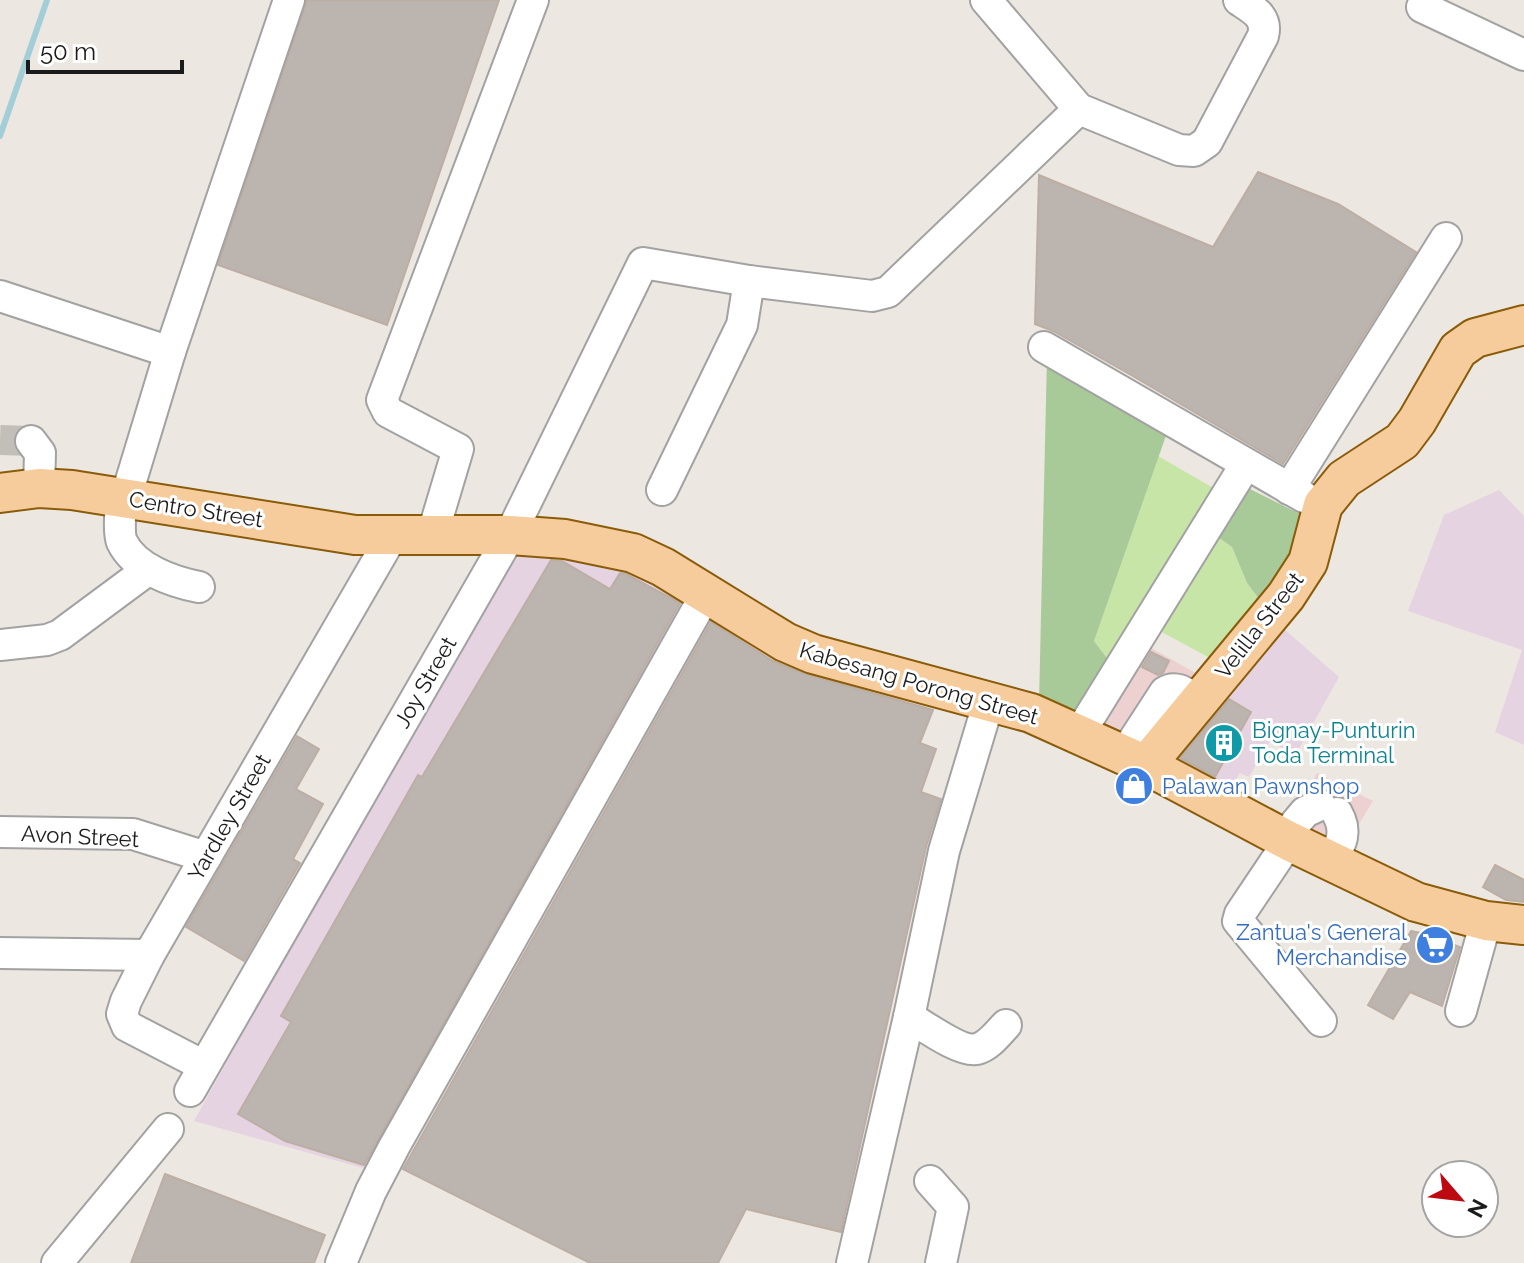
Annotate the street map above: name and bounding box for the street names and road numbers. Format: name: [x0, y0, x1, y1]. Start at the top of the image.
street label: Centro Street: [127, 486, 265, 533]
street label: Velilla Street: [1209, 566, 1309, 683]
street label: Joy Street: [388, 631, 462, 732]
street label: Kabesang Porong Street: [797, 636, 1042, 730]
street label: Yardley Street: [182, 748, 276, 885]
street label: Avon Street: [20, 820, 140, 852]

